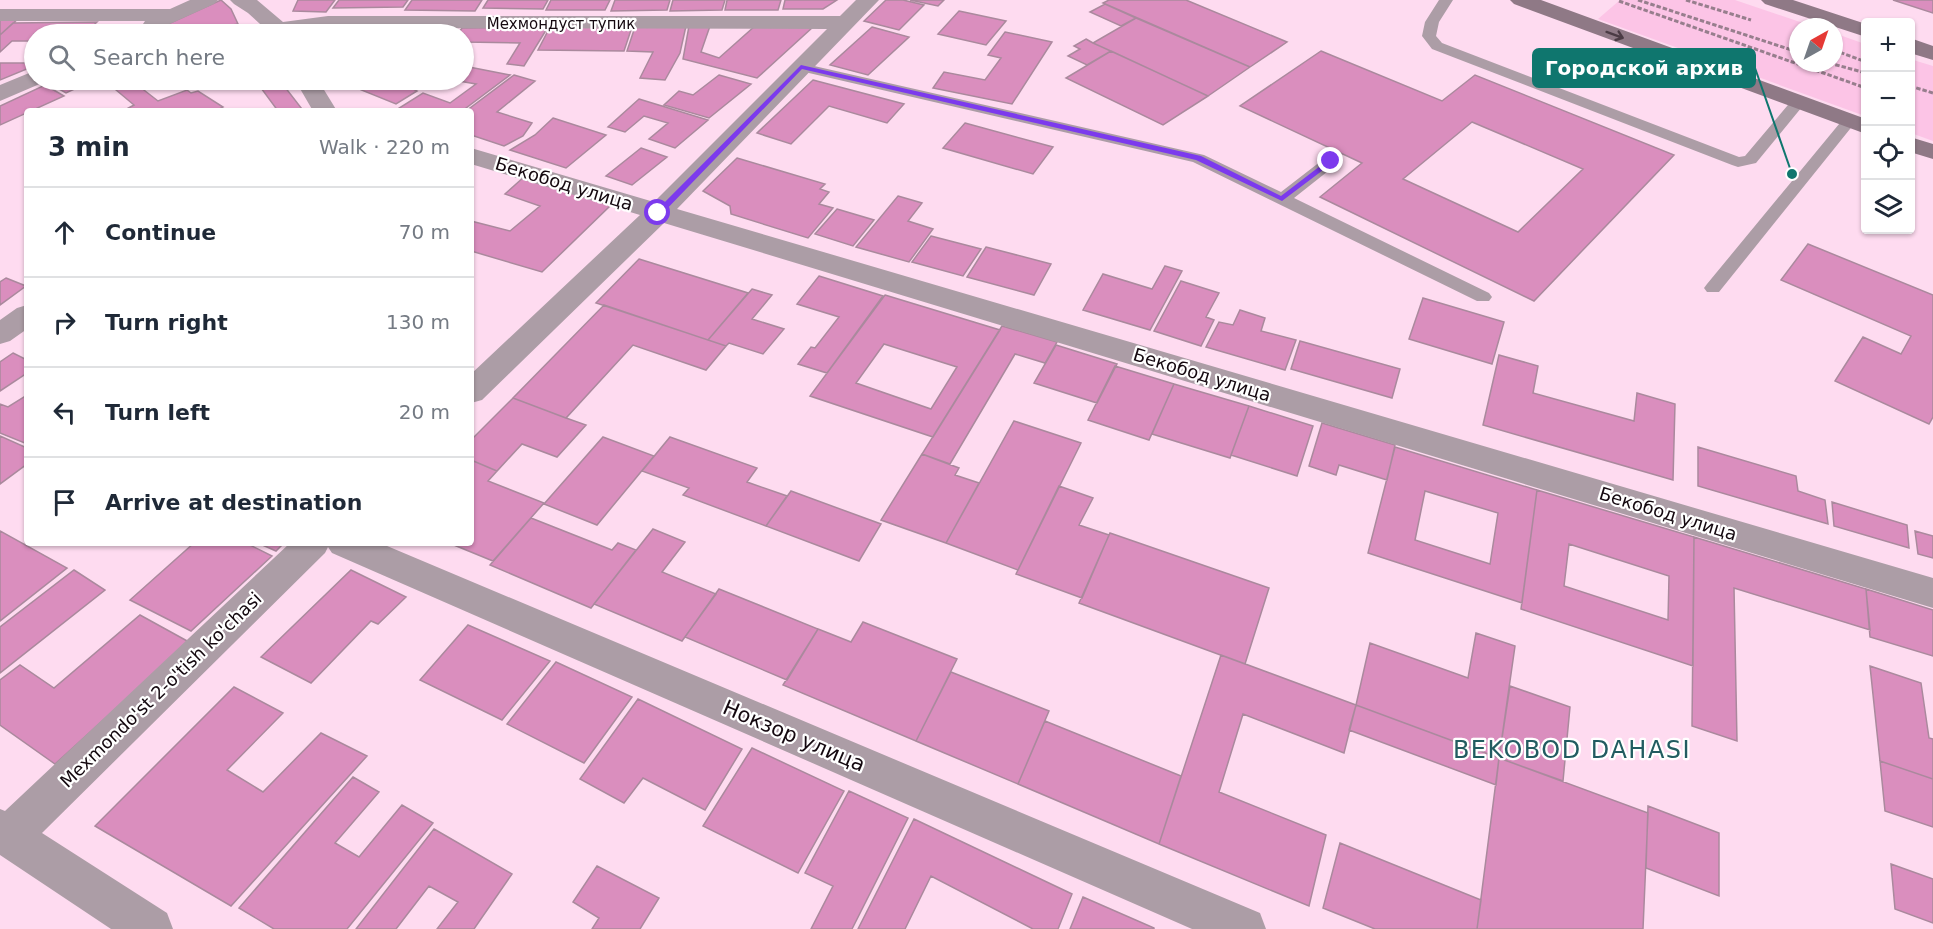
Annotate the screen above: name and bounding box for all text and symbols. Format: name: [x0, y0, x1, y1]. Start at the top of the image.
street label: Мехмондуст тупик: [487, 15, 635, 33]
north arrow: [1789, 18, 1843, 72]
map controls: [1861, 18, 1915, 234]
button: +: [1861, 18, 1915, 72]
search box: [24, 24, 474, 90]
one-way arrow: [1605, 30, 1624, 41]
icon: search: [45, 41, 78, 74]
text: Search here: [93, 45, 225, 70]
callout: Городской архив: [1533, 49, 1755, 87]
text: Городской архив: [1545, 56, 1743, 80]
button: −: [1861, 72, 1915, 126]
button: locate: [1861, 126, 1915, 180]
text: 3 min: [48, 132, 130, 162]
text: Walk · 220 m: [319, 135, 450, 159]
route end: [1317, 147, 1343, 173]
street label: Бекобод улица: [493, 153, 635, 214]
button: layers: [1861, 180, 1915, 234]
route start: [644, 199, 670, 225]
icon: ahead: [48, 216, 81, 249]
text: Continue: [105, 220, 216, 245]
text: 70 m: [399, 220, 450, 244]
icon: right: [48, 306, 81, 339]
text: Turn right: [105, 310, 228, 335]
text: 130 m: [386, 310, 450, 334]
street label: Бекобод улица: [1131, 344, 1273, 405]
icon: left: [48, 396, 81, 429]
text: Turn left: [105, 400, 210, 425]
text: 20 m: [399, 400, 450, 424]
street label: Бекобод улица: [1597, 483, 1739, 544]
icon: arrive: [48, 486, 81, 519]
text: Arrive at destination: [105, 490, 362, 515]
street label: Mexmondo'st 2-o'tish ko'chasi: [56, 588, 266, 792]
street label: Нокзор улица: [719, 695, 869, 777]
district label: BEKOBOD DAHASI: [1453, 736, 1691, 764]

